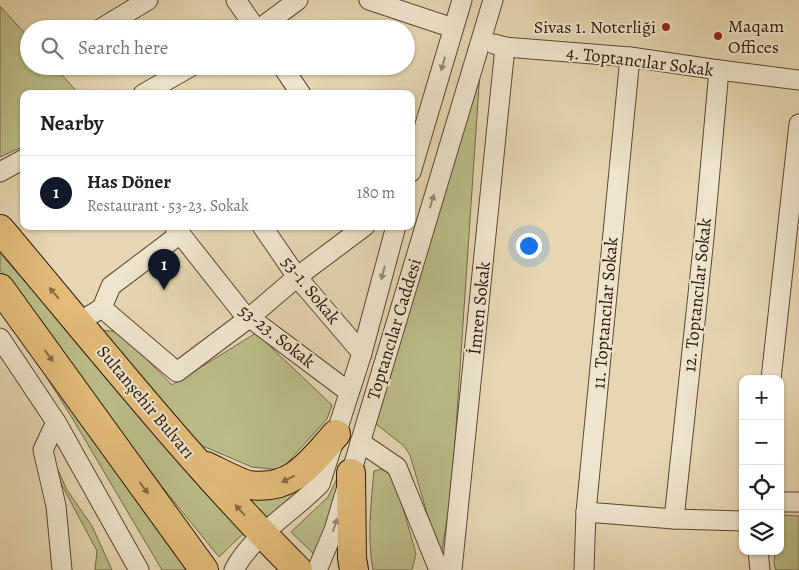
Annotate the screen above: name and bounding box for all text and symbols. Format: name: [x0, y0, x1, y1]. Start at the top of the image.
place label: Maqam Offices: [728, 14, 784, 59]
place label: Sivas 1. Noterliği: [534, 15, 656, 39]
search box: [20, 20, 415, 75]
marker: Sivas 1. Noterliği: [660, 21, 672, 33]
marker: Maqam Offices: [712, 30, 724, 42]
icon: search: [38, 34, 66, 62]
text: Search here: [78, 35, 168, 61]
street label: 4. Toptancılar Sokak: [565, 40, 715, 82]
one-way arrow: [438, 56, 446, 71]
text: Nearby: [40, 109, 103, 137]
text: Has Döner: [87, 169, 171, 195]
text: 1: [53, 182, 59, 204]
text: 180 m: [357, 182, 395, 204]
one-way arrow: [429, 194, 437, 209]
text: Restaurant · 53-23. Sokak: [87, 195, 249, 217]
street label: 12. Toptancılar Sokak: [677, 217, 717, 373]
your location: [516, 233, 542, 259]
street label: 11. Toptancılar Sokak: [586, 236, 624, 390]
pin: 1: [148, 249, 180, 290]
street label: 53-1. Sokak: [276, 251, 346, 329]
street label: Toptancılar Caddesi: [361, 255, 427, 403]
street label: İmren Sokak: [462, 260, 496, 356]
one-way arrow: [379, 266, 387, 281]
one-way arrow: [49, 287, 60, 300]
street label: 53-23. Sokak: [234, 299, 320, 373]
street label: Sultanşehir Bulvarı: [91, 340, 201, 464]
one-way arrow: [44, 349, 54, 363]
map controls: [739, 375, 784, 555]
button: +: [739, 375, 784, 420]
button: −: [739, 420, 784, 465]
button: locate: [739, 465, 784, 510]
one-way arrow: [281, 475, 296, 483]
one-way arrow: [139, 481, 149, 495]
one-way arrow: [234, 504, 246, 516]
button: layers: [739, 510, 784, 555]
one-way arrow: [332, 517, 339, 532]

